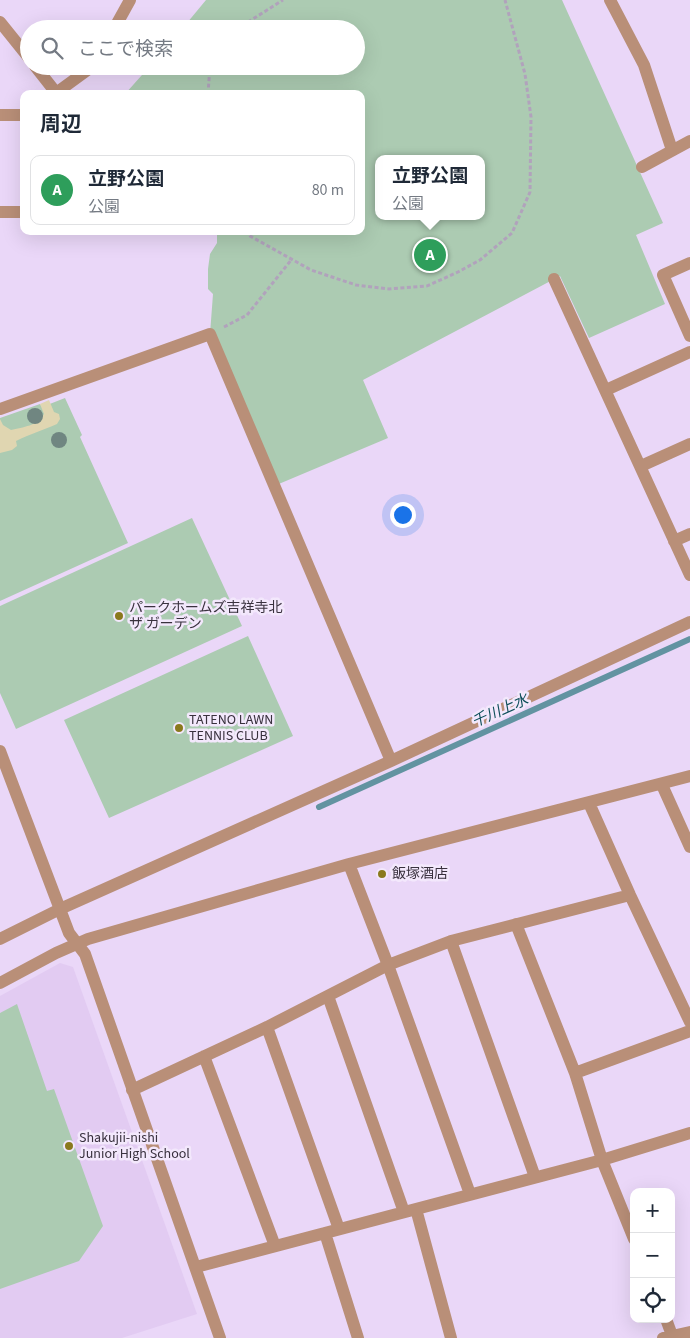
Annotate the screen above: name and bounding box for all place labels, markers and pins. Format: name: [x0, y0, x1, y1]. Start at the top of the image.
pin: A: [414, 236, 446, 274]
place label: パークホームズ吉祥寺北 ザ ガーデン: [129, 598, 283, 634]
marker: パークホームズ吉祥寺北 ザ ガーデン: [113, 610, 125, 622]
place label: TATENO LAWN TENNIS CLUB: [189, 710, 273, 746]
marker: TATENO LAWN TENNIS CLUB: [173, 722, 185, 734]
place label: 飯塚酒店: [392, 864, 448, 884]
marker: 飯塚酒店: [376, 868, 388, 880]
place label: Shakujii-nishi Junior High School: [79, 1128, 190, 1164]
marker: Shakujii-nishi Junior High School: [63, 1140, 75, 1152]

